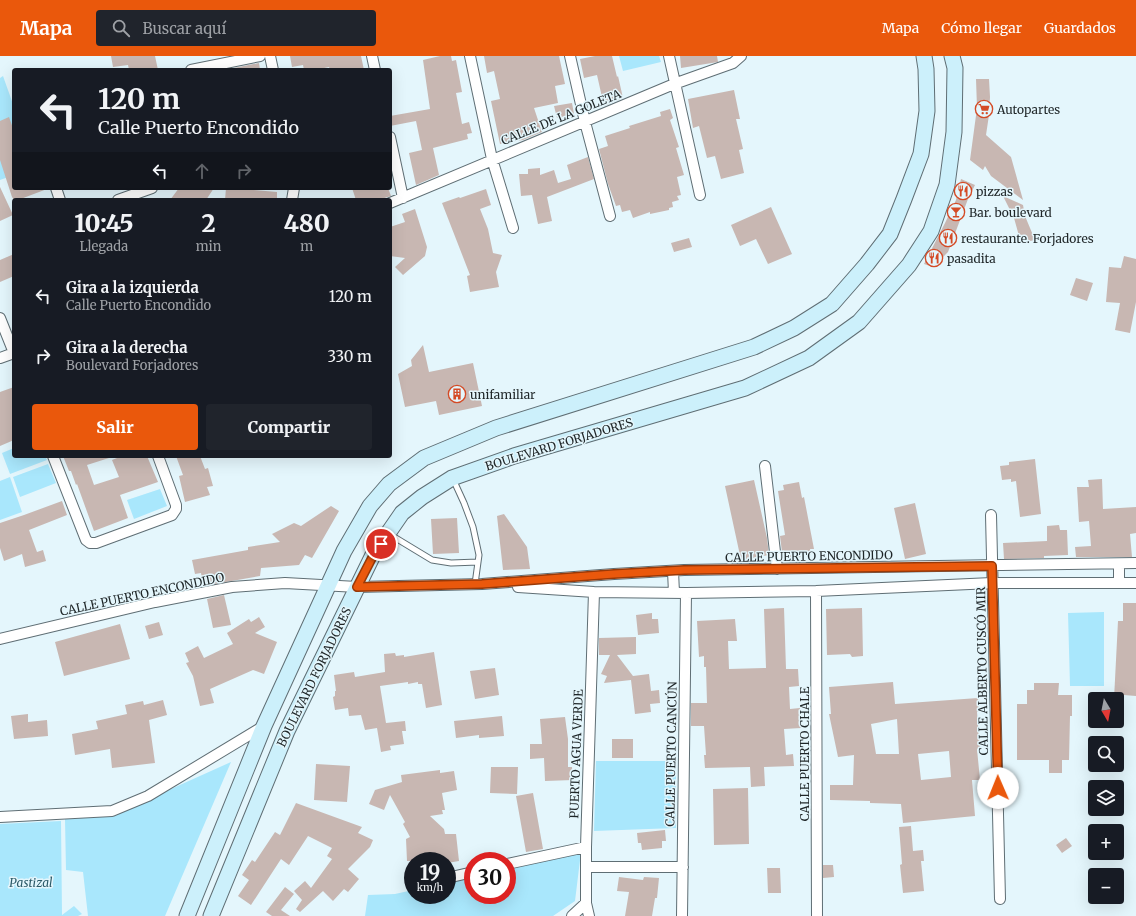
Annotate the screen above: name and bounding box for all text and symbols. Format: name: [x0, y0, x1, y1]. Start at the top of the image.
search box: [96, 10, 376, 46]
text: Mapa: [20, 16, 72, 40]
icon: search: [110, 17, 132, 39]
text: Buscar aquí: [142, 19, 226, 38]
text: Mapa: [882, 19, 919, 37]
text: Cómo llegar: [941, 19, 1022, 37]
text: Guardados: [1044, 19, 1116, 37]
text: 120 m: [98, 81, 180, 117]
icon: left: [32, 84, 84, 136]
street label: CALLE DE LA GOLETA: [499, 86, 624, 148]
supermarket icon: Autopartes: [974, 99, 994, 119]
place label: Autopartes: [996, 102, 1060, 117]
text: Calle Puerto Encondido: [98, 116, 299, 139]
icon: left: [149, 160, 171, 182]
icon: ahead: [191, 160, 213, 182]
icon: right: [233, 160, 255, 182]
restaurant icon: pizzas: [953, 181, 973, 201]
place label: pizzas: [976, 184, 1013, 199]
bar icon: Bar. boulevard: [946, 202, 966, 222]
place label: Bar. boulevard: [969, 205, 1052, 220]
text: 10:45: [74, 208, 133, 239]
text: 2: [201, 208, 216, 239]
text: 480: [284, 208, 330, 239]
restaurant icon: restaurante. Forjadores: [938, 228, 958, 248]
place label: restaurante. Forjadores: [961, 231, 1094, 246]
text: Llegada: [79, 238, 128, 255]
text: min: [196, 238, 221, 255]
text: m: [300, 238, 313, 255]
restaurant icon: pasadita: [924, 248, 944, 268]
place label: pasadita: [947, 251, 996, 266]
text: Gira a la izquierda: [66, 278, 199, 297]
icon: left: [32, 285, 54, 307]
text: 120 m: [329, 287, 372, 306]
text: Calle Puerto Encondido: [66, 297, 211, 314]
text: Gira a la derecha: [66, 338, 188, 357]
icon: right: [32, 345, 54, 367]
text: 330 m: [328, 347, 372, 366]
text: Boulevard Forjadores: [66, 357, 198, 374]
building icon: unifamiliar: [447, 384, 467, 404]
place label: unifamiliar: [470, 387, 536, 402]
button: Salir: [32, 404, 198, 450]
button: Compartir: [206, 404, 372, 450]
street label: BOULEVARD FORJADORES: [483, 414, 635, 474]
pin: [364, 527, 398, 561]
icon: arrive: [370, 533, 392, 555]
street label: CALLE PUERTO ENCONDIDO: [725, 547, 893, 565]
street label: CALLE PUERTO ENCONDIDO: [59, 569, 226, 619]
street label: CALLE ALBERTO CUSCÓ MIR: [973, 586, 991, 755]
street label: BOULEVARD FORJADORES: [274, 605, 354, 749]
street label: CALLE PUERTO CANCÚN: [662, 680, 680, 827]
street label: CALLE PUERTO CHALE: [797, 686, 812, 821]
street label: PUERTO AGUA VERDE: [566, 689, 586, 819]
north arrow: [1088, 692, 1124, 728]
map controls: [1088, 692, 1124, 904]
button: search: [1088, 736, 1124, 772]
position arrow: [977, 767, 1019, 809]
button: layers: [1088, 780, 1124, 816]
button: +: [1088, 824, 1124, 860]
speed limit sign: 30: [464, 852, 516, 904]
text: 19: [420, 860, 440, 885]
button: −: [1088, 868, 1124, 904]
park label: Pastizal: [9, 875, 53, 890]
text: km/h: [417, 881, 443, 894]

